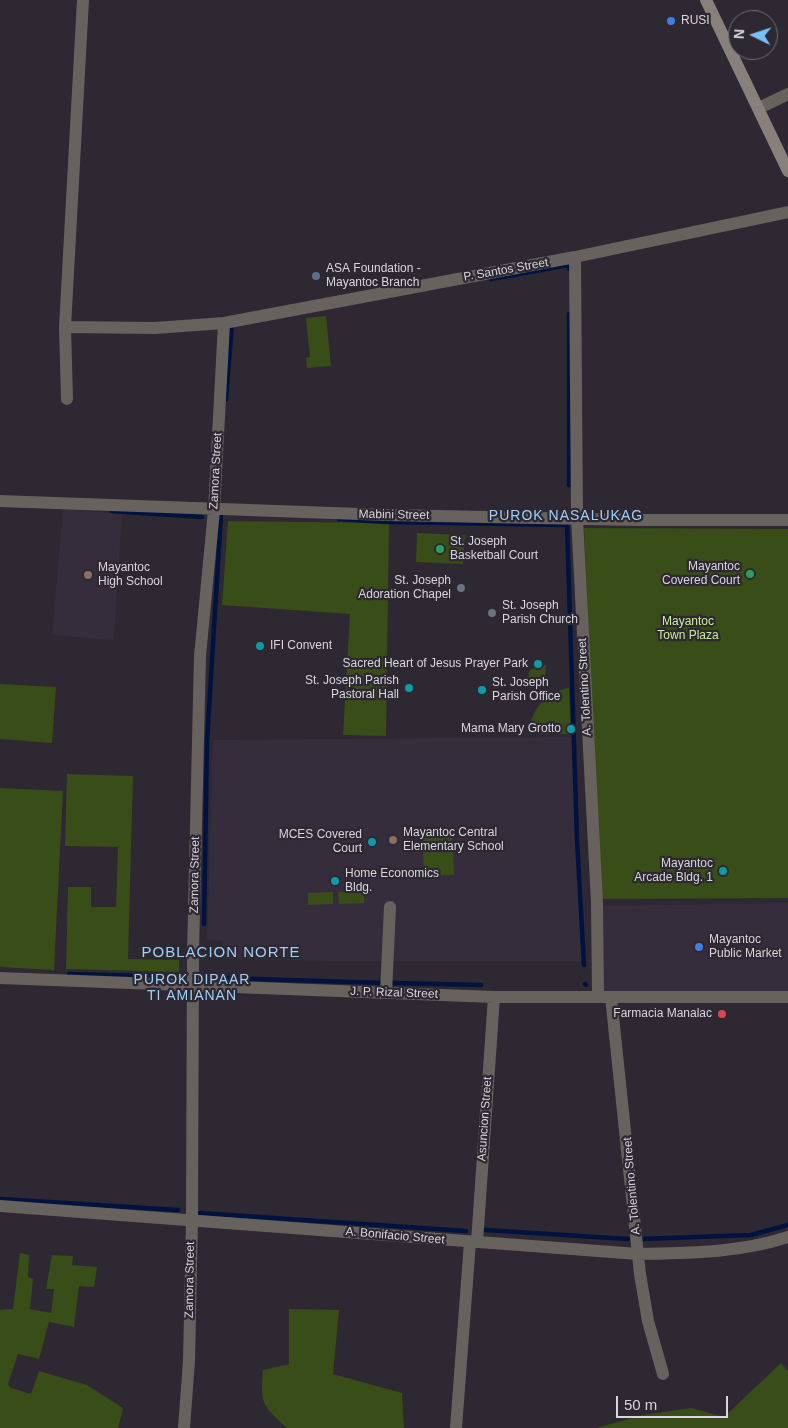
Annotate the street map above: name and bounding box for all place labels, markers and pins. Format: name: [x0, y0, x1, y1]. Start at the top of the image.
place label: RUSI: [681, 14, 710, 28]
marker: RUSI: [665, 15, 677, 27]
place label: ASA Foundation - Mayantoc Branch: [326, 262, 421, 290]
marker: ASA Foundation - Mayantoc Branch: [310, 270, 322, 282]
place label: St. Joseph Basketball Court: [450, 535, 538, 563]
marker: St. Joseph Basketball Court: [434, 543, 446, 555]
place label: Mayantoc Covered Court: [662, 560, 740, 588]
place label: Mayantoc High School: [98, 561, 163, 589]
marker: Mayantoc Covered Court: [744, 568, 756, 580]
marker: Mayantoc High School: [82, 569, 94, 581]
place label: St. Joseph Adoration Chapel: [358, 574, 451, 602]
marker: St. Joseph Adoration Chapel: [455, 582, 467, 594]
place label: St. Joseph Parish Church: [502, 599, 578, 627]
marker: St. Joseph Parish Church: [486, 607, 498, 619]
place label: IFI Convent: [270, 639, 332, 653]
marker: IFI Convent: [254, 640, 266, 652]
place label: Sacred Heart of Jesus Prayer Park: [343, 657, 528, 671]
marker: Sacred Heart of Jesus Prayer Park: [532, 658, 544, 670]
place label: St. Joseph Parish Pastoral Hall: [305, 674, 399, 702]
place label: St. Joseph Parish Office: [492, 676, 560, 704]
marker: St. Joseph Parish Pastoral Hall: [403, 682, 415, 694]
marker: St. Joseph Parish Office: [476, 684, 488, 696]
place label: Mama Mary Grotto: [461, 722, 561, 736]
marker: Mama Mary Grotto: [565, 723, 577, 735]
place label: Mayantoc Central Elementary School: [403, 826, 504, 854]
place label: MCES Covered Court: [279, 828, 362, 856]
marker: Mayantoc Central Elementary School: [387, 834, 399, 846]
marker: MCES Covered Court: [366, 836, 378, 848]
place label: Mayantoc Arcade Bldg. 1: [634, 857, 713, 885]
marker: Mayantoc Arcade Bldg. 1: [717, 865, 729, 877]
place label: Home Economics Bldg.: [345, 867, 439, 895]
marker: Home Economics Bldg.: [329, 875, 341, 887]
place label: Mayantoc Public Market: [709, 933, 782, 961]
marker: Mayantoc Public Market: [693, 941, 705, 953]
place label: Farmacia Manalac: [613, 1007, 712, 1021]
marker: Farmacia Manalac: [716, 1008, 728, 1020]

